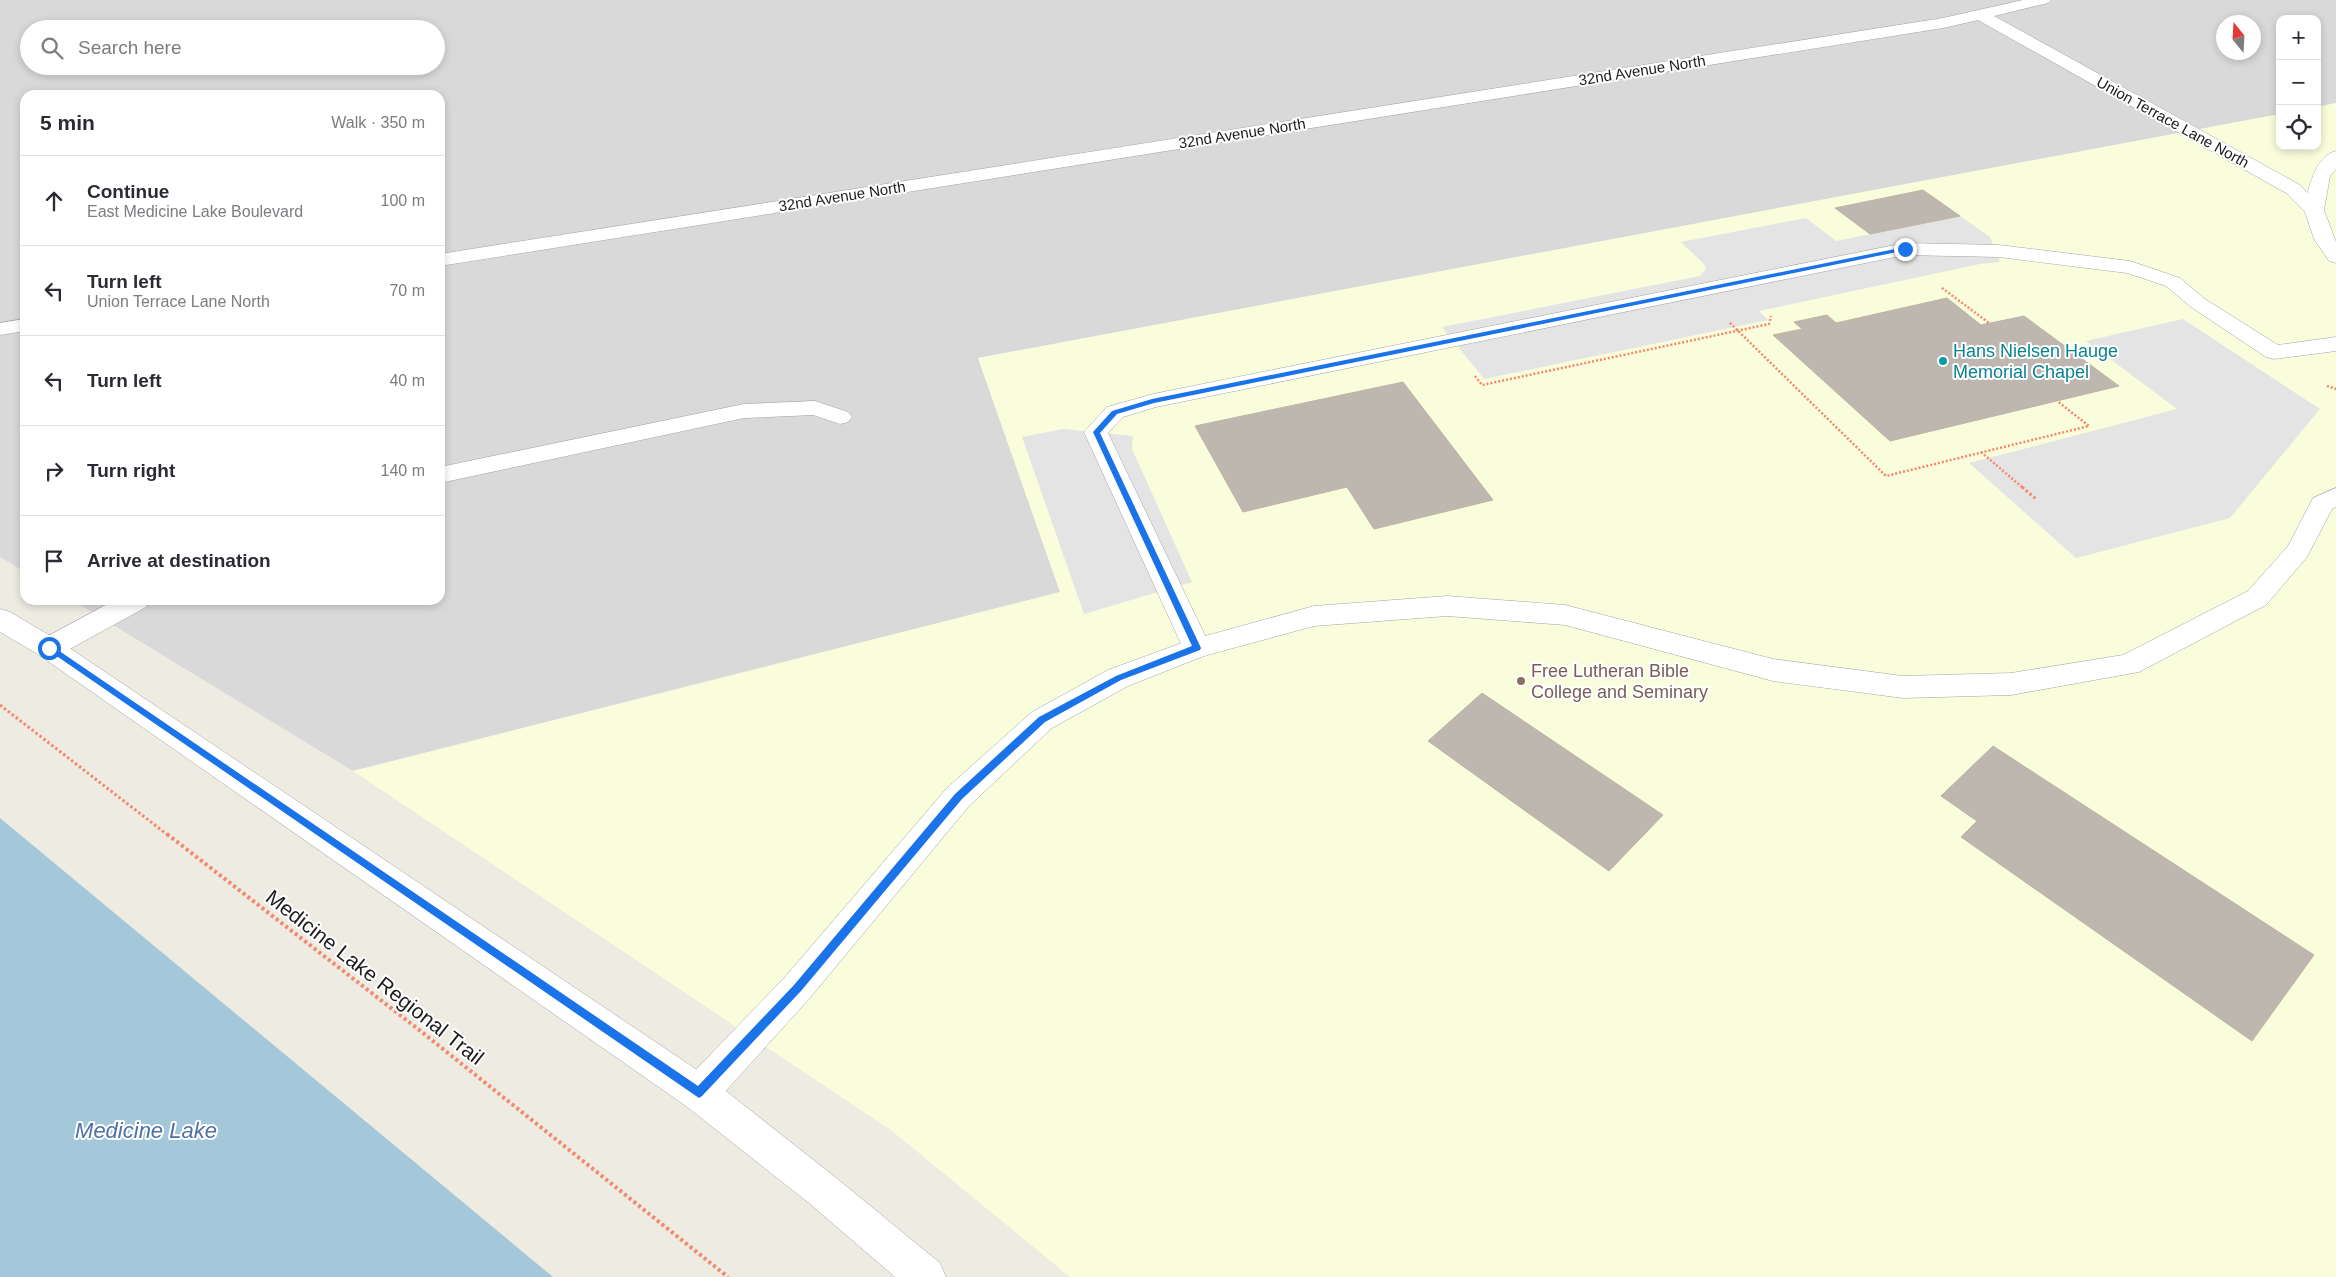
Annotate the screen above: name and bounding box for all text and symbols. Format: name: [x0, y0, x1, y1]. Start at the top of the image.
north arrow: [2216, 15, 2261, 60]
map controls: [2276, 15, 2321, 150]
button: +: [2276, 15, 2321, 60]
search box: [20, 20, 445, 75]
icon: search: [38, 34, 66, 62]
text: Search here: [78, 37, 182, 58]
street label: 32nd Avenue North: [1577, 52, 1707, 88]
button: −: [2276, 60, 2321, 105]
street label: Union Terrace Lane North: [2094, 73, 2252, 171]
button: locate: [2276, 105, 2321, 150]
text: 5 min: [40, 111, 95, 134]
text: Walk · 350 m: [331, 114, 425, 131]
street label: 32nd Avenue North: [1177, 115, 1307, 151]
street label: 32nd Avenue North: [777, 178, 907, 214]
text: Continue: [87, 181, 169, 202]
icon: ahead: [40, 187, 68, 215]
text: 100 m: [381, 192, 425, 209]
text: East Medicine Lake Boulevard: [87, 203, 303, 220]
route end: [1894, 238, 1917, 261]
text: Turn left: [87, 271, 162, 292]
icon: left: [40, 277, 68, 305]
text: 70 m: [389, 282, 425, 299]
text: Union Terrace Lane North: [87, 293, 270, 310]
place label: Hans Nielsen Hauge Memorial Chapel: [1953, 341, 2118, 382]
marker: Hans Nielsen Hauge Memorial Chapel: [1937, 355, 1949, 367]
icon: left: [40, 367, 68, 395]
text: Turn left: [87, 370, 162, 391]
text: 40 m: [389, 372, 425, 389]
icon: right: [40, 457, 68, 485]
text: Turn right: [87, 460, 175, 481]
text: 140 m: [381, 462, 425, 479]
icon: arrive: [40, 547, 68, 575]
text: Arrive at destination: [87, 550, 271, 571]
route start: [38, 637, 61, 660]
place label: Free Lutheran Bible College and Seminary: [1531, 661, 1708, 702]
marker: Free Lutheran Bible College and Seminary: [1515, 675, 1527, 687]
street label: Medicine Lake Regional Trail: [262, 885, 488, 1069]
water label: Medicine Lake: [75, 1118, 217, 1143]

